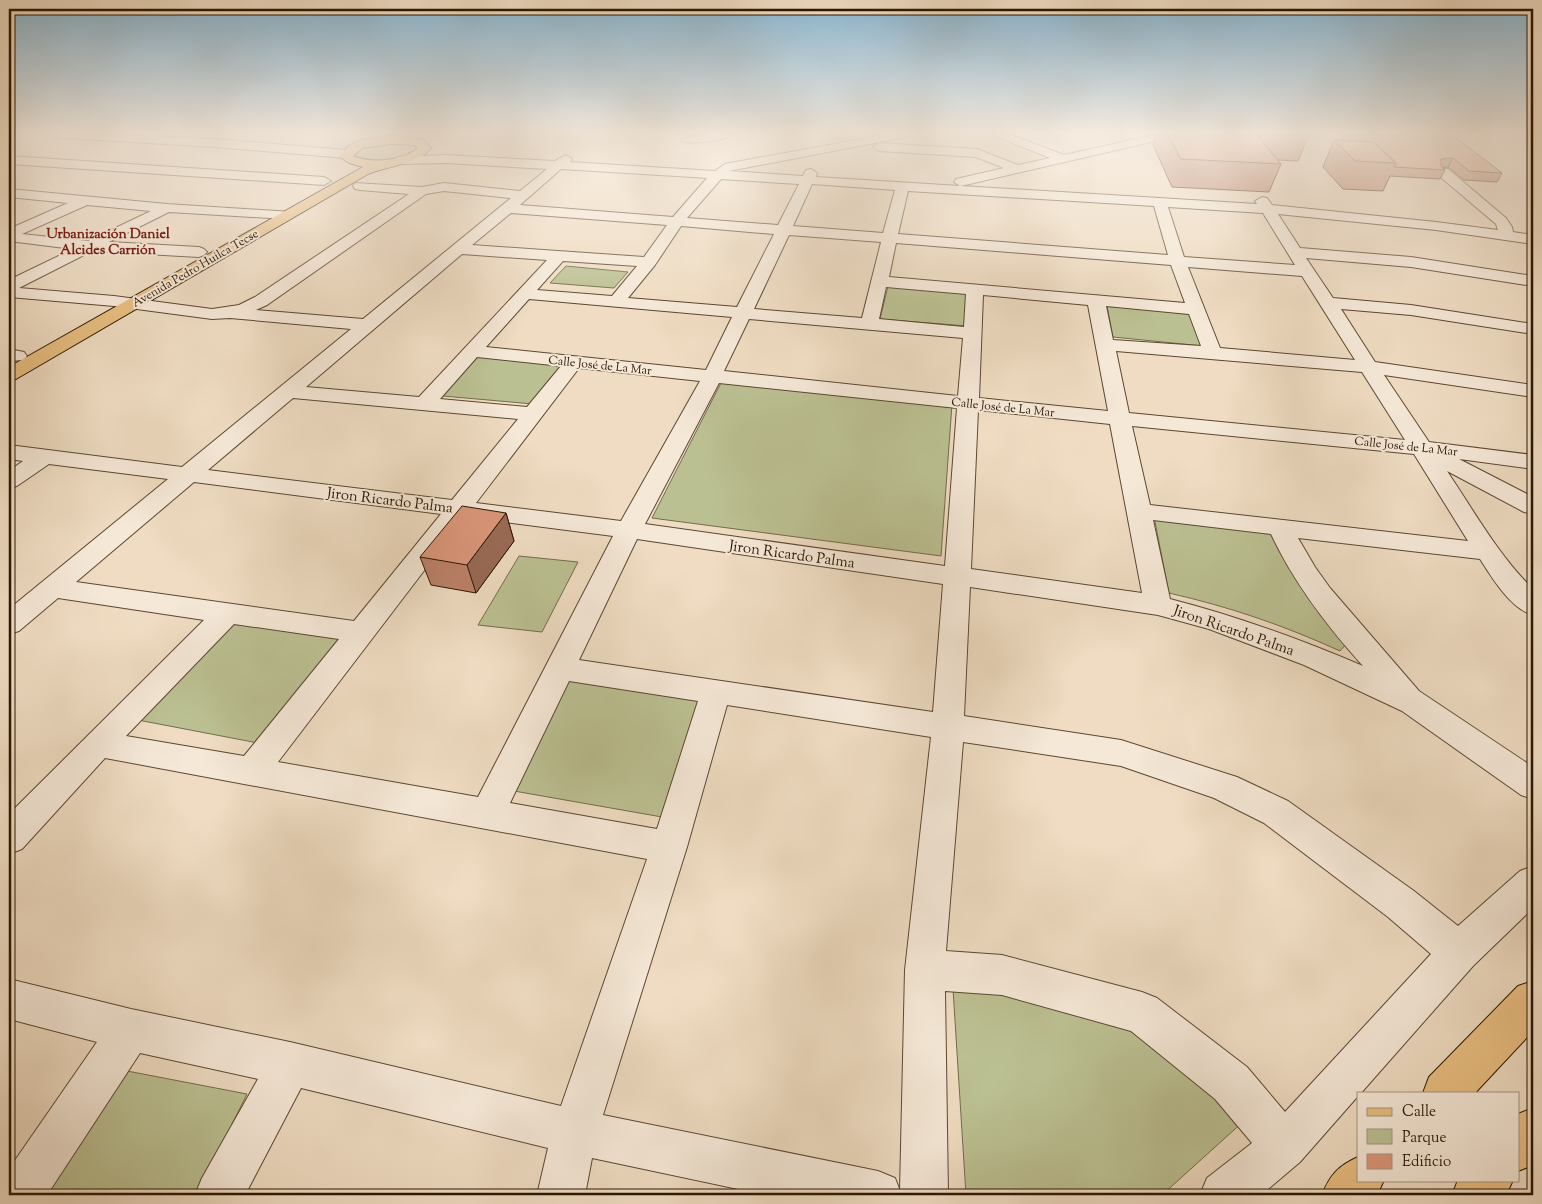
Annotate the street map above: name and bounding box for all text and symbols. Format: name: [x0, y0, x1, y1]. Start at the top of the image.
district label: Urbanización Daniel Alcides Carrión: [46, 225, 170, 261]
street label: Avenida Pedro Huilca Tecse: [129, 225, 262, 312]
street label: Calle José de La Mar: [547, 352, 653, 380]
street label: Calle José de La Mar: [950, 394, 1056, 422]
street label: Calle José de La Mar: [1353, 433, 1459, 461]
street label: Jiron Ricardo Palma: [325, 483, 454, 520]
street label: Jiron Ricardo Palma: [727, 536, 856, 575]
street label: Jiron Ricardo Palma: [1169, 601, 1297, 662]
legend: [1357, 1092, 1520, 1182]
text: Calle: [1402, 1102, 1436, 1123]
text: Parque: [1402, 1128, 1446, 1149]
text: Edificio: [1402, 1152, 1451, 1173]

